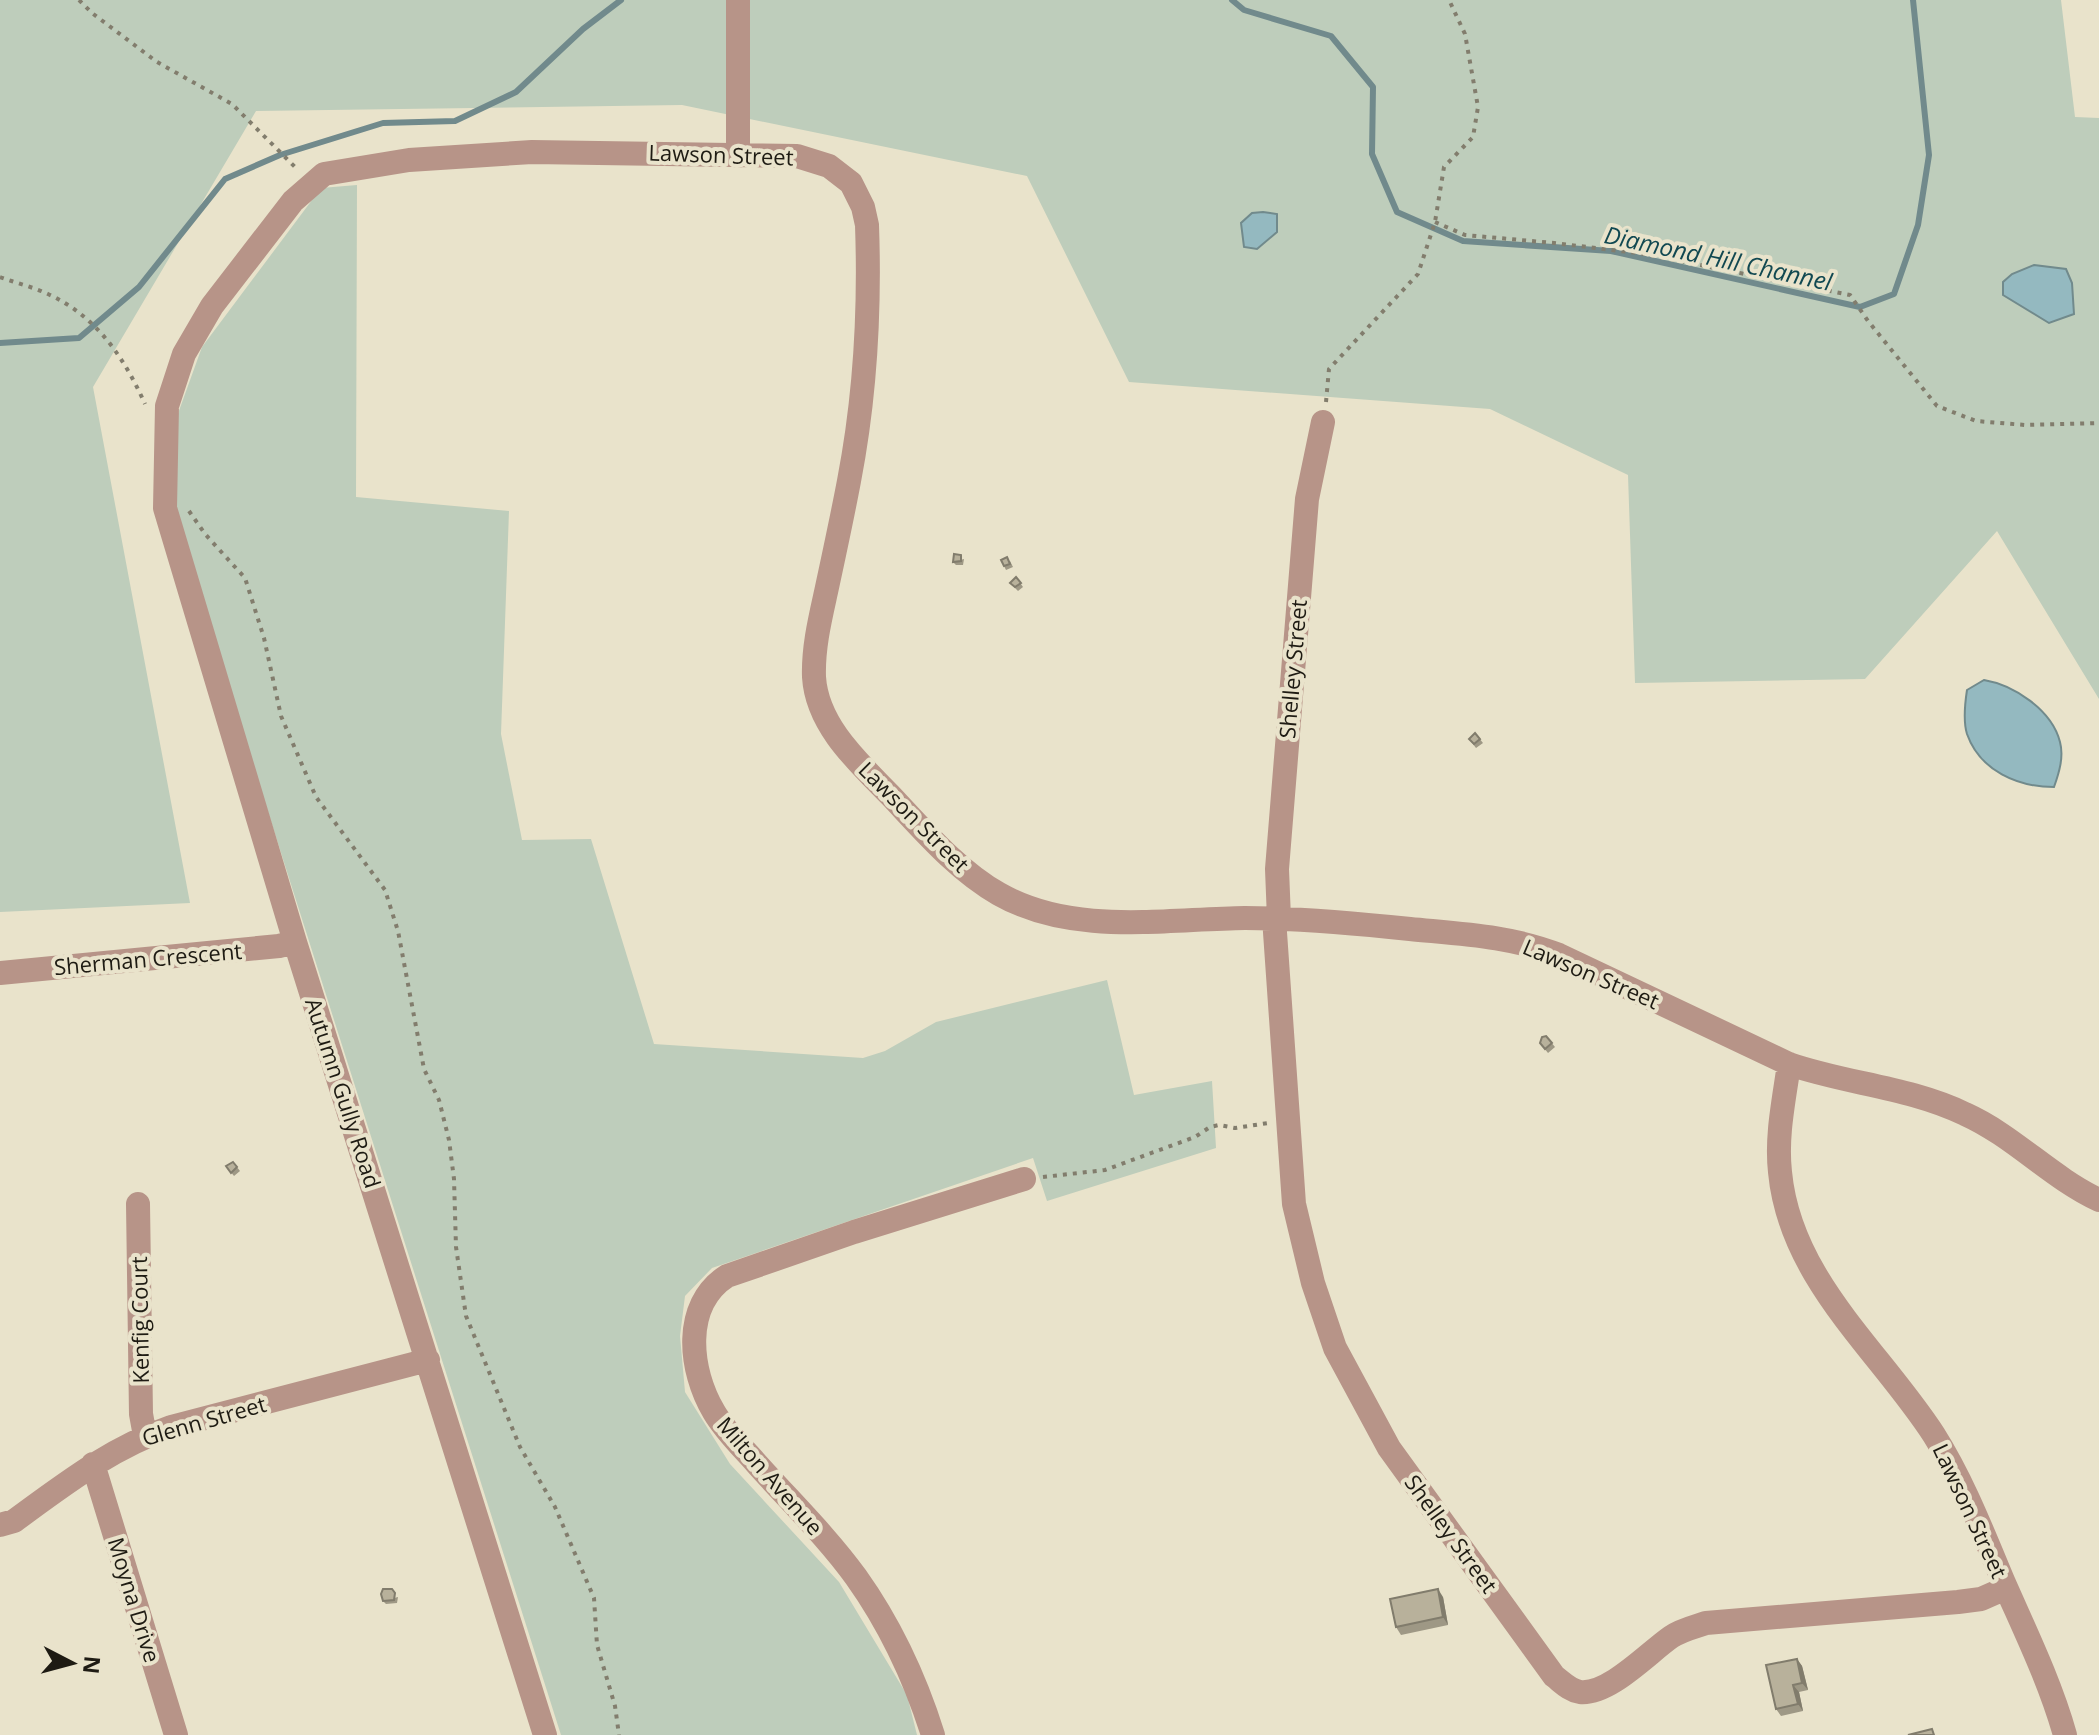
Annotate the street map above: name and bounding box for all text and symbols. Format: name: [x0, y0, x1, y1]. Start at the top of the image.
street label: Lawson Street: [648, 136, 794, 172]
water label: Diamond Hill Channel: [1601, 217, 1836, 298]
street label: Shelley Street: [1271, 598, 1313, 740]
street label: Lawson Street: [853, 754, 977, 878]
street label: Lawson Street: [1519, 931, 1664, 1015]
street label: Sherman Crescent: [53, 935, 243, 981]
street label: Autumn Gully Road: [299, 994, 389, 1192]
street label: Kenfig Court: [123, 1256, 155, 1384]
street label: Glenn Street: [138, 1388, 270, 1452]
street label: Milton Avenue: [711, 1410, 831, 1541]
street label: Lawson Street: [1927, 1438, 2015, 1583]
street label: Shelley Street: [1399, 1468, 1505, 1599]
street label: Moyna Drive: [102, 1533, 168, 1666]
north arrow: [32, 1623, 112, 1703]
text: N: [77, 1655, 109, 1676]

